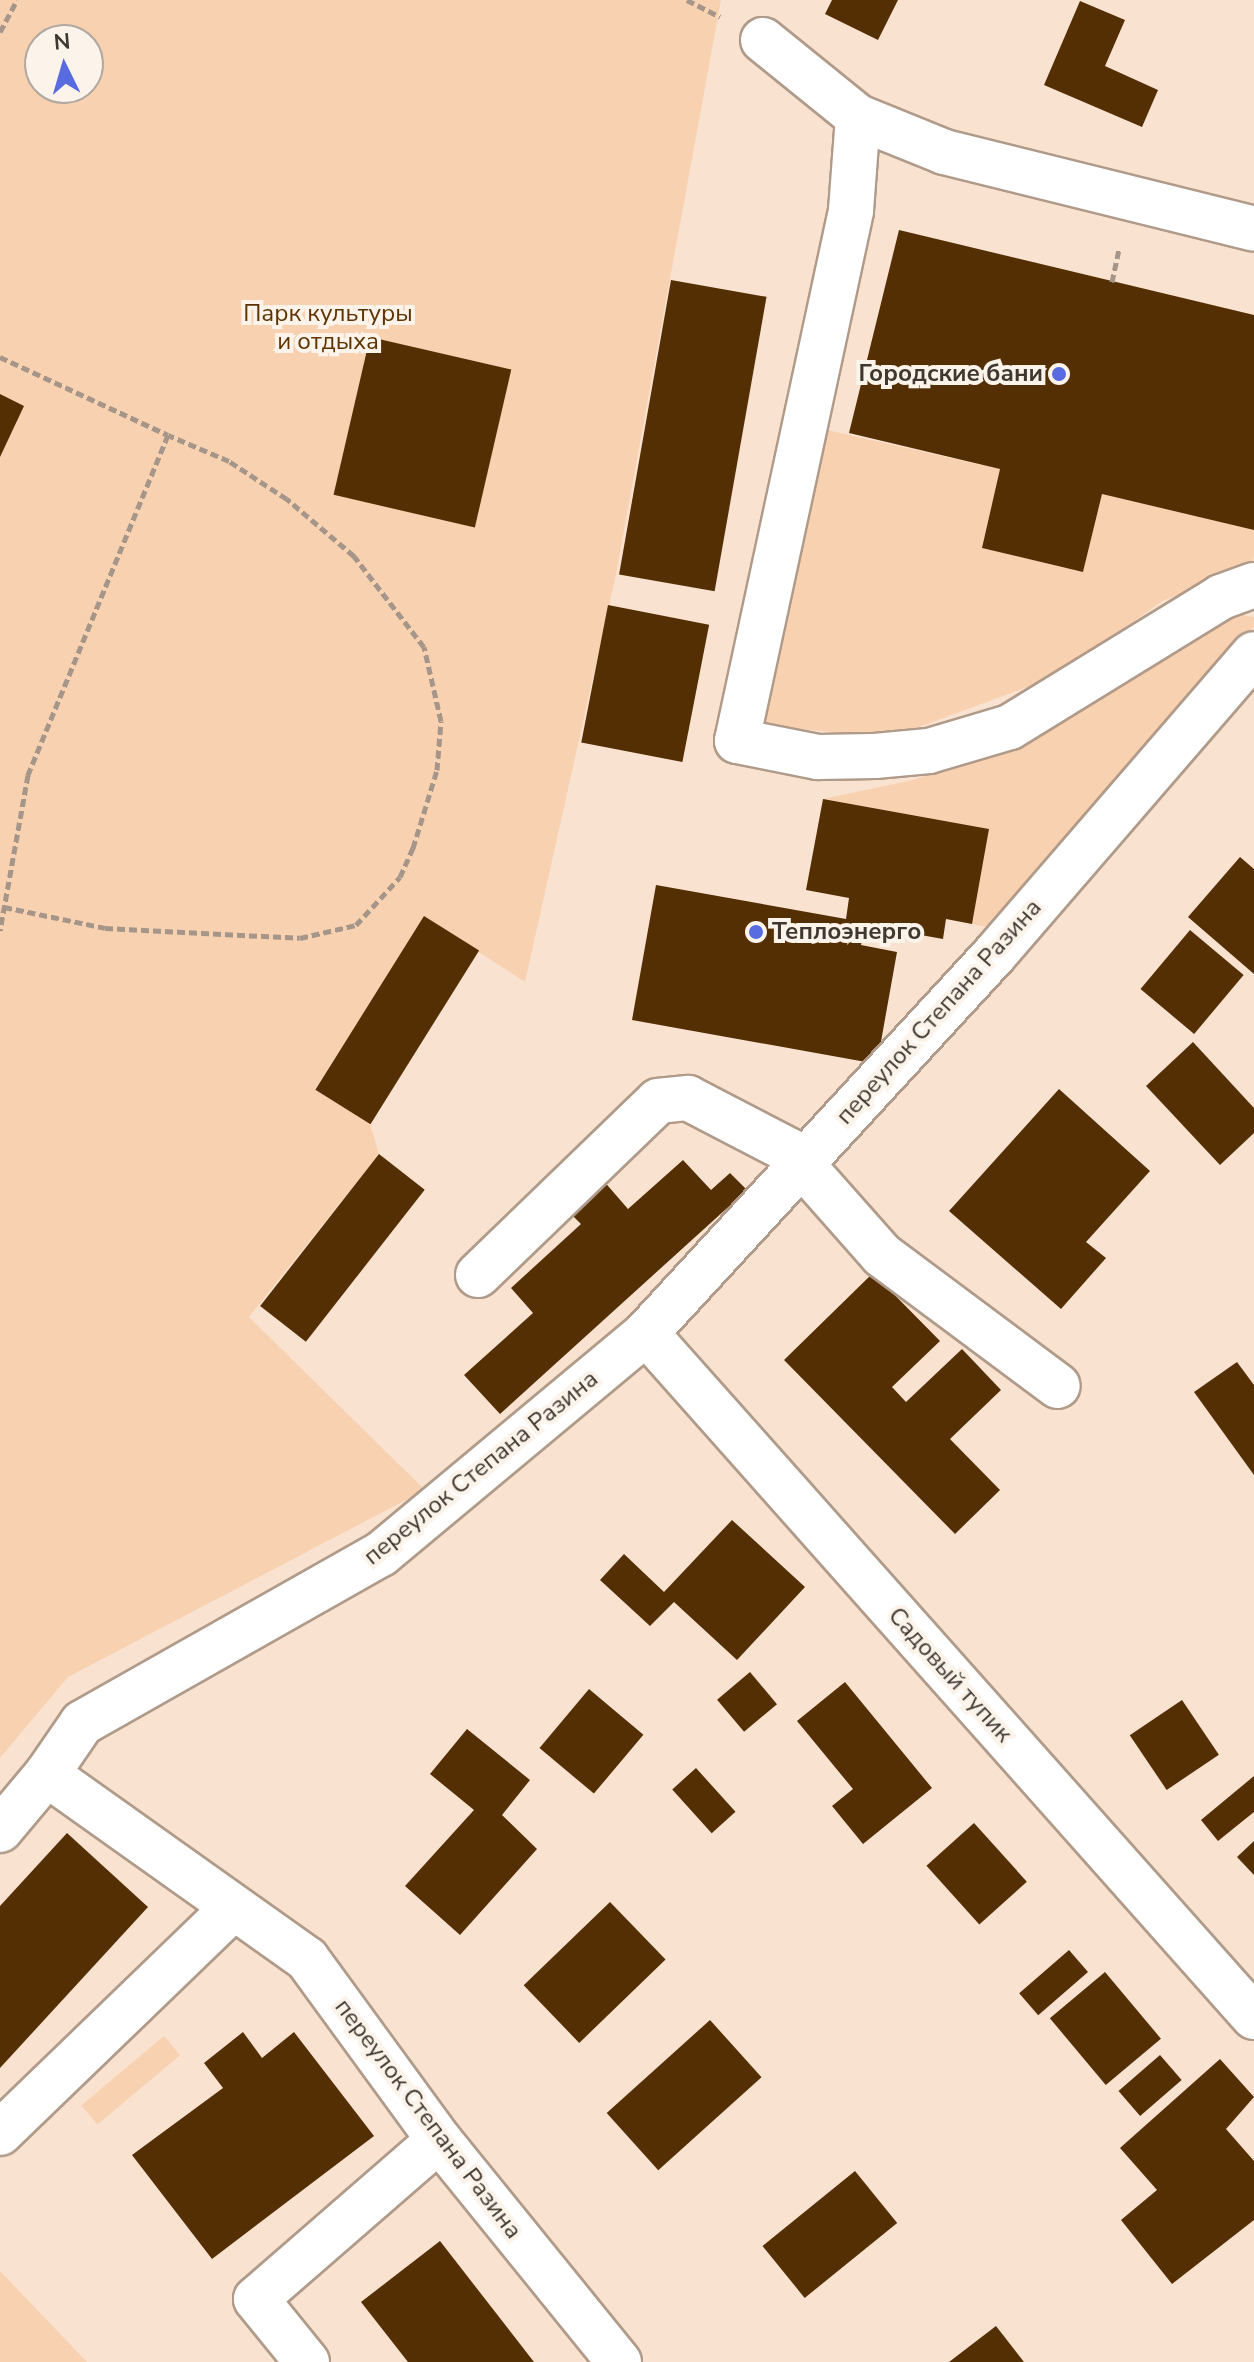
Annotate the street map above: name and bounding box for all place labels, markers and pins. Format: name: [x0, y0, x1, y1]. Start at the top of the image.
place label: Городские бани: [858, 360, 1043, 388]
marker: Городские бани: [1050, 365, 1068, 383]
place label: Теплоэнерго: [772, 918, 921, 946]
marker: Теплоэнерго: [747, 923, 765, 941]

